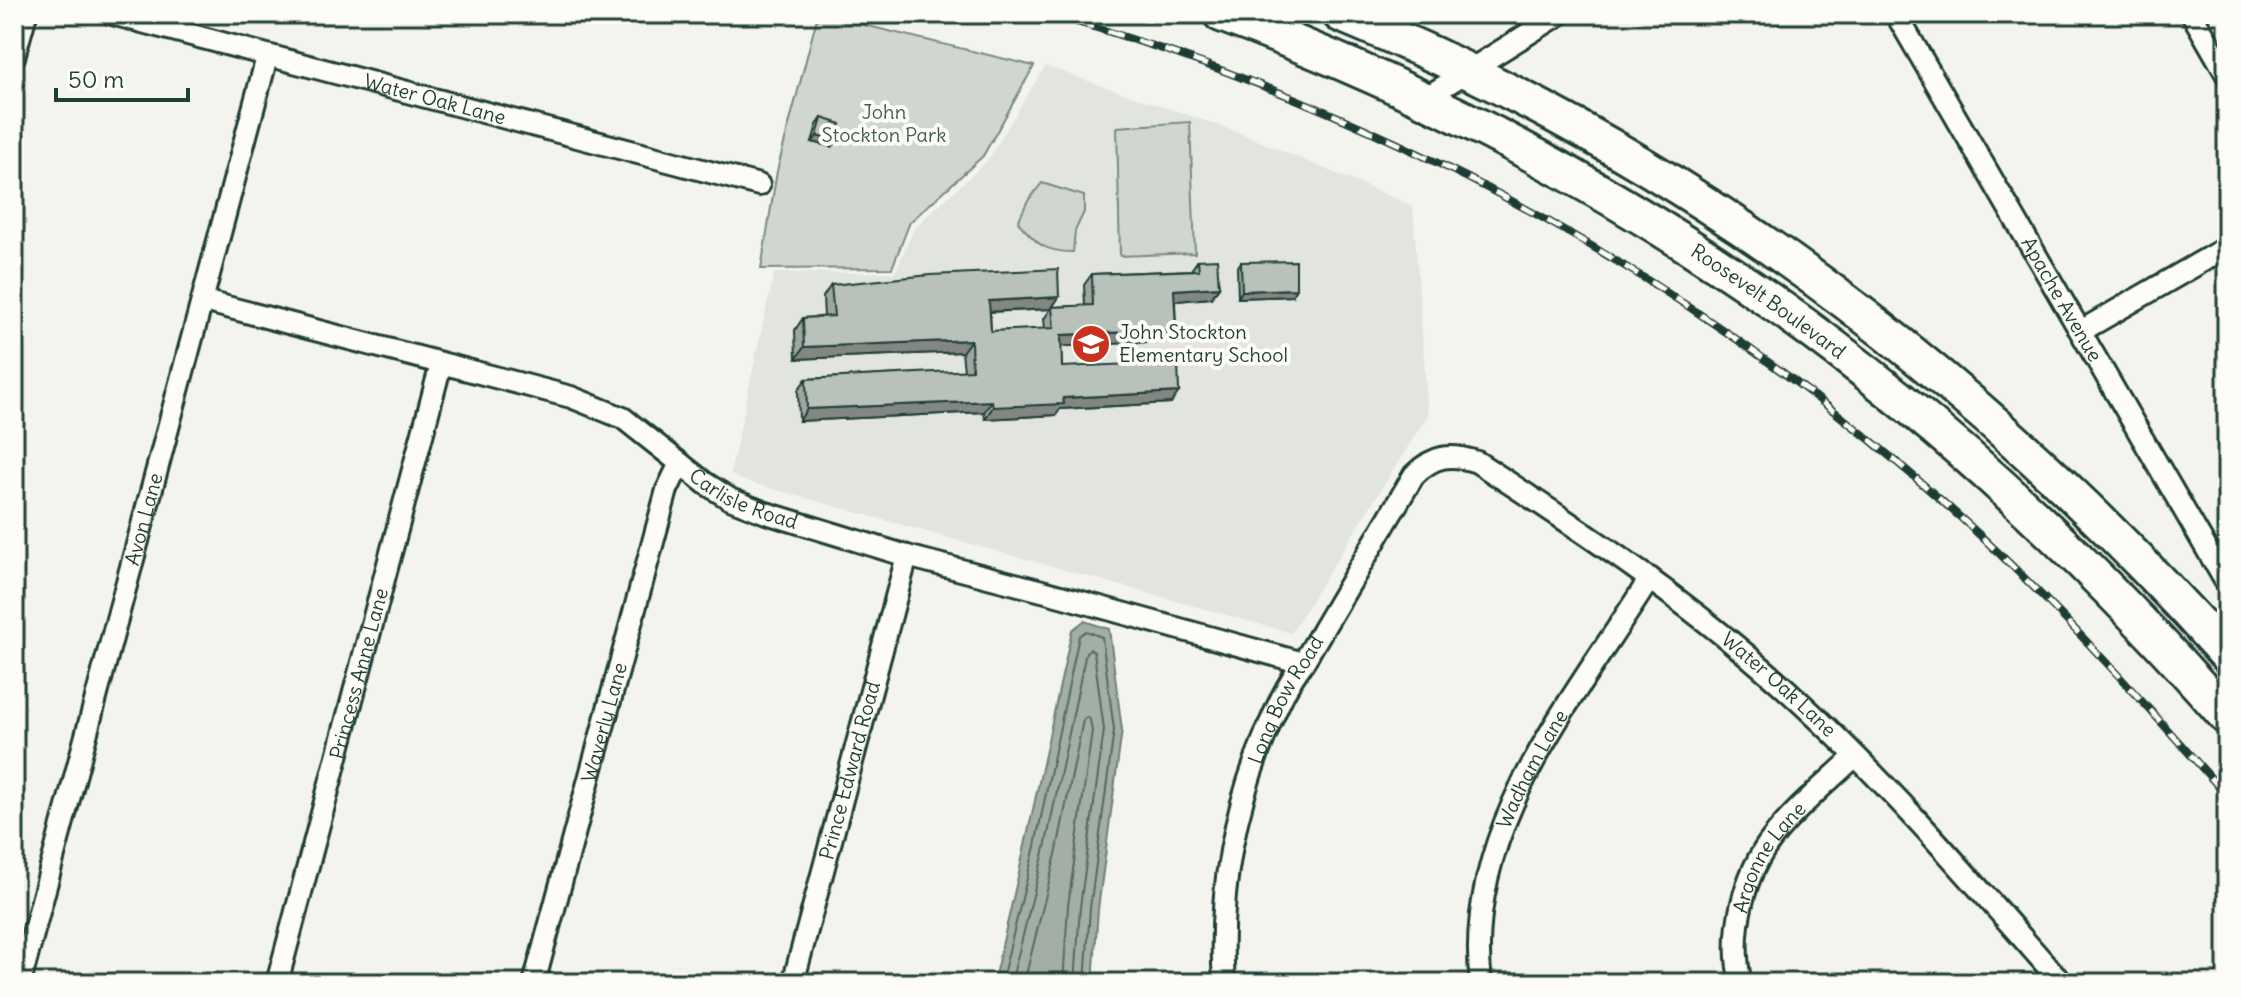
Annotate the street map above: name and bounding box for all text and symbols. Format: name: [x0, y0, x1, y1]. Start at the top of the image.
scale bar: [56, 52, 188, 102]
text: 50 m: [68, 64, 124, 94]
street label: Water Oak Lane: [361, 68, 509, 130]
park label: John Stockton Park: [822, 99, 946, 147]
street label: Apache Avenue: [2016, 232, 2108, 366]
street label: Roosevelt Boulevard: [1687, 238, 1851, 364]
place label: John Stockton Elementary School: [1119, 319, 1288, 367]
school or university icon: John Stockton Elementary School: [1070, 323, 1112, 365]
street label: Carlisle Road: [684, 462, 801, 534]
street label: Avon Lane: [119, 470, 167, 568]
street label: Princess Anne Lane: [324, 585, 393, 762]
street label: Water Oak Lane: [1717, 626, 1842, 742]
street label: Long Bow Road: [1242, 631, 1328, 767]
street label: Waverly Lane: [576, 660, 632, 785]
street label: Prince Edward Road: [814, 678, 885, 862]
street label: Wadham Lane: [1491, 705, 1573, 832]
street label: Argonne Lane: [1727, 796, 1811, 915]

